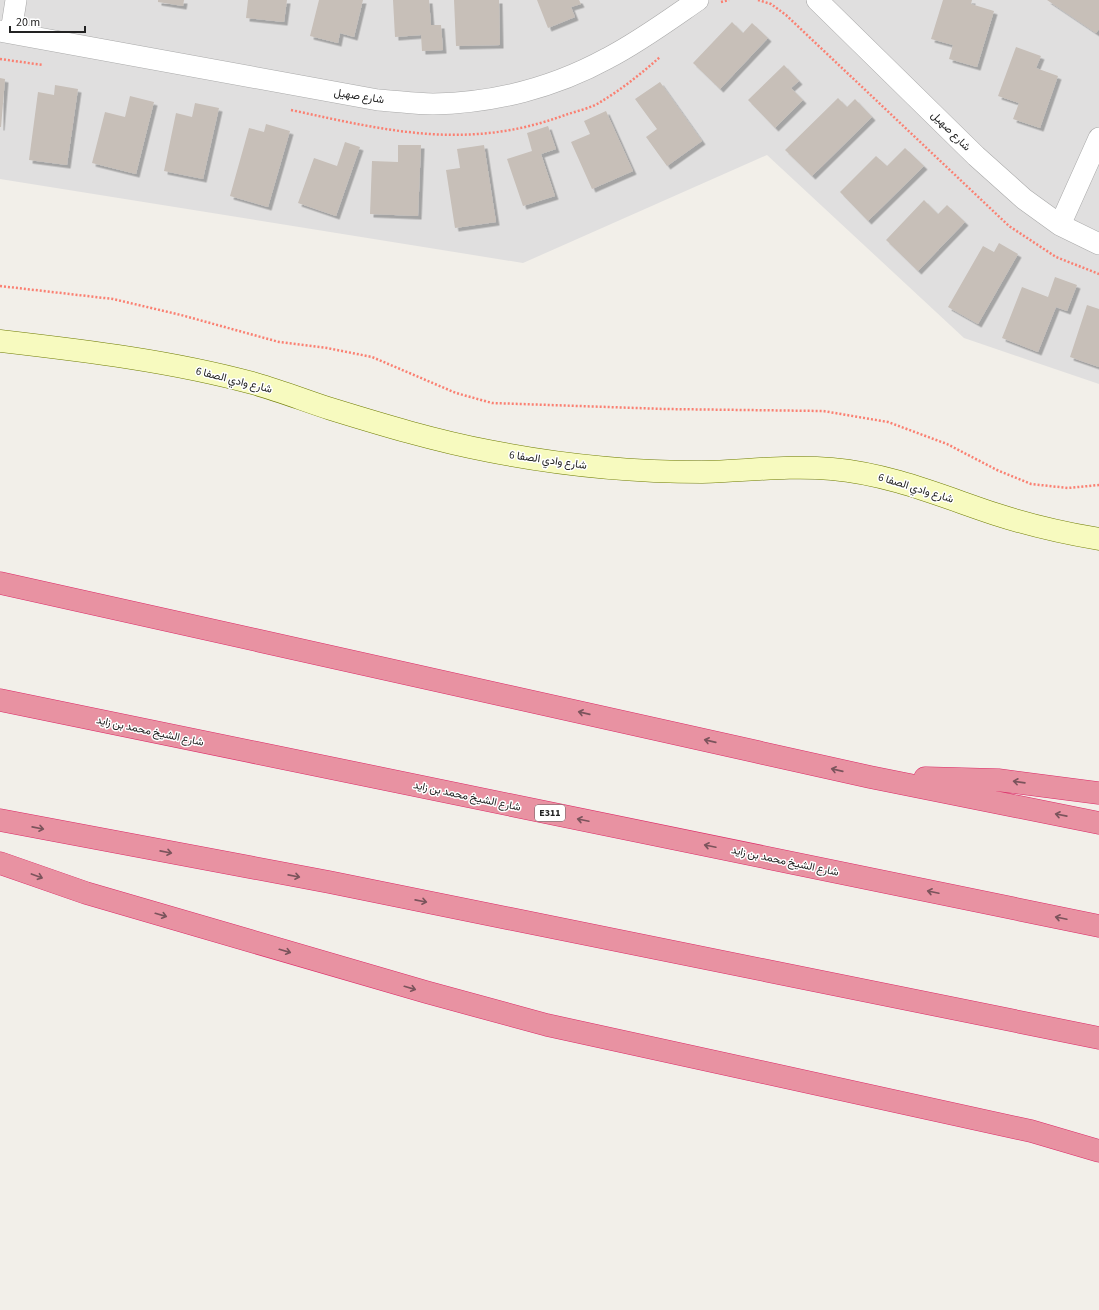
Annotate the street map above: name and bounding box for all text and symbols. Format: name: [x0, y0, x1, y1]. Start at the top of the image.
scale bar: [10, 8, 85, 34]
text: 20 m: [16, 14, 40, 31]
street label: شارع صهيل: [333, 85, 386, 107]
street label: شارع صهيل: [928, 108, 974, 154]
street label: شارع وادي الصفا 6: [194, 363, 274, 399]
street label: شارع وادي الصفا 6: [508, 447, 588, 475]
street label: شارع وادي الصفا 6: [876, 469, 956, 509]
one-way arrow: [577, 709, 590, 717]
street label: شارع الشيخ محمد بن زايد: [95, 712, 205, 750]
one-way arrow: [704, 737, 717, 745]
one-way arrow: [831, 765, 844, 773]
street label: شارع الشيخ محمد بن زايد: [412, 777, 522, 815]
one-way arrow: [1013, 778, 1026, 786]
road number: E311: [535, 805, 565, 821]
one-way arrow: [1055, 811, 1068, 819]
one-way arrow: [577, 815, 590, 823]
one-way arrow: [31, 824, 44, 832]
one-way arrow: [704, 841, 717, 849]
street label: شارع الشيخ محمد بن زايد: [730, 842, 840, 880]
one-way arrow: [159, 848, 172, 856]
one-way arrow: [30, 872, 42, 880]
one-way arrow: [287, 872, 300, 880]
one-way arrow: [927, 887, 940, 895]
one-way arrow: [414, 898, 427, 906]
one-way arrow: [154, 912, 167, 919]
one-way arrow: [1055, 913, 1068, 921]
one-way arrow: [279, 948, 292, 955]
one-way arrow: [404, 985, 417, 992]

